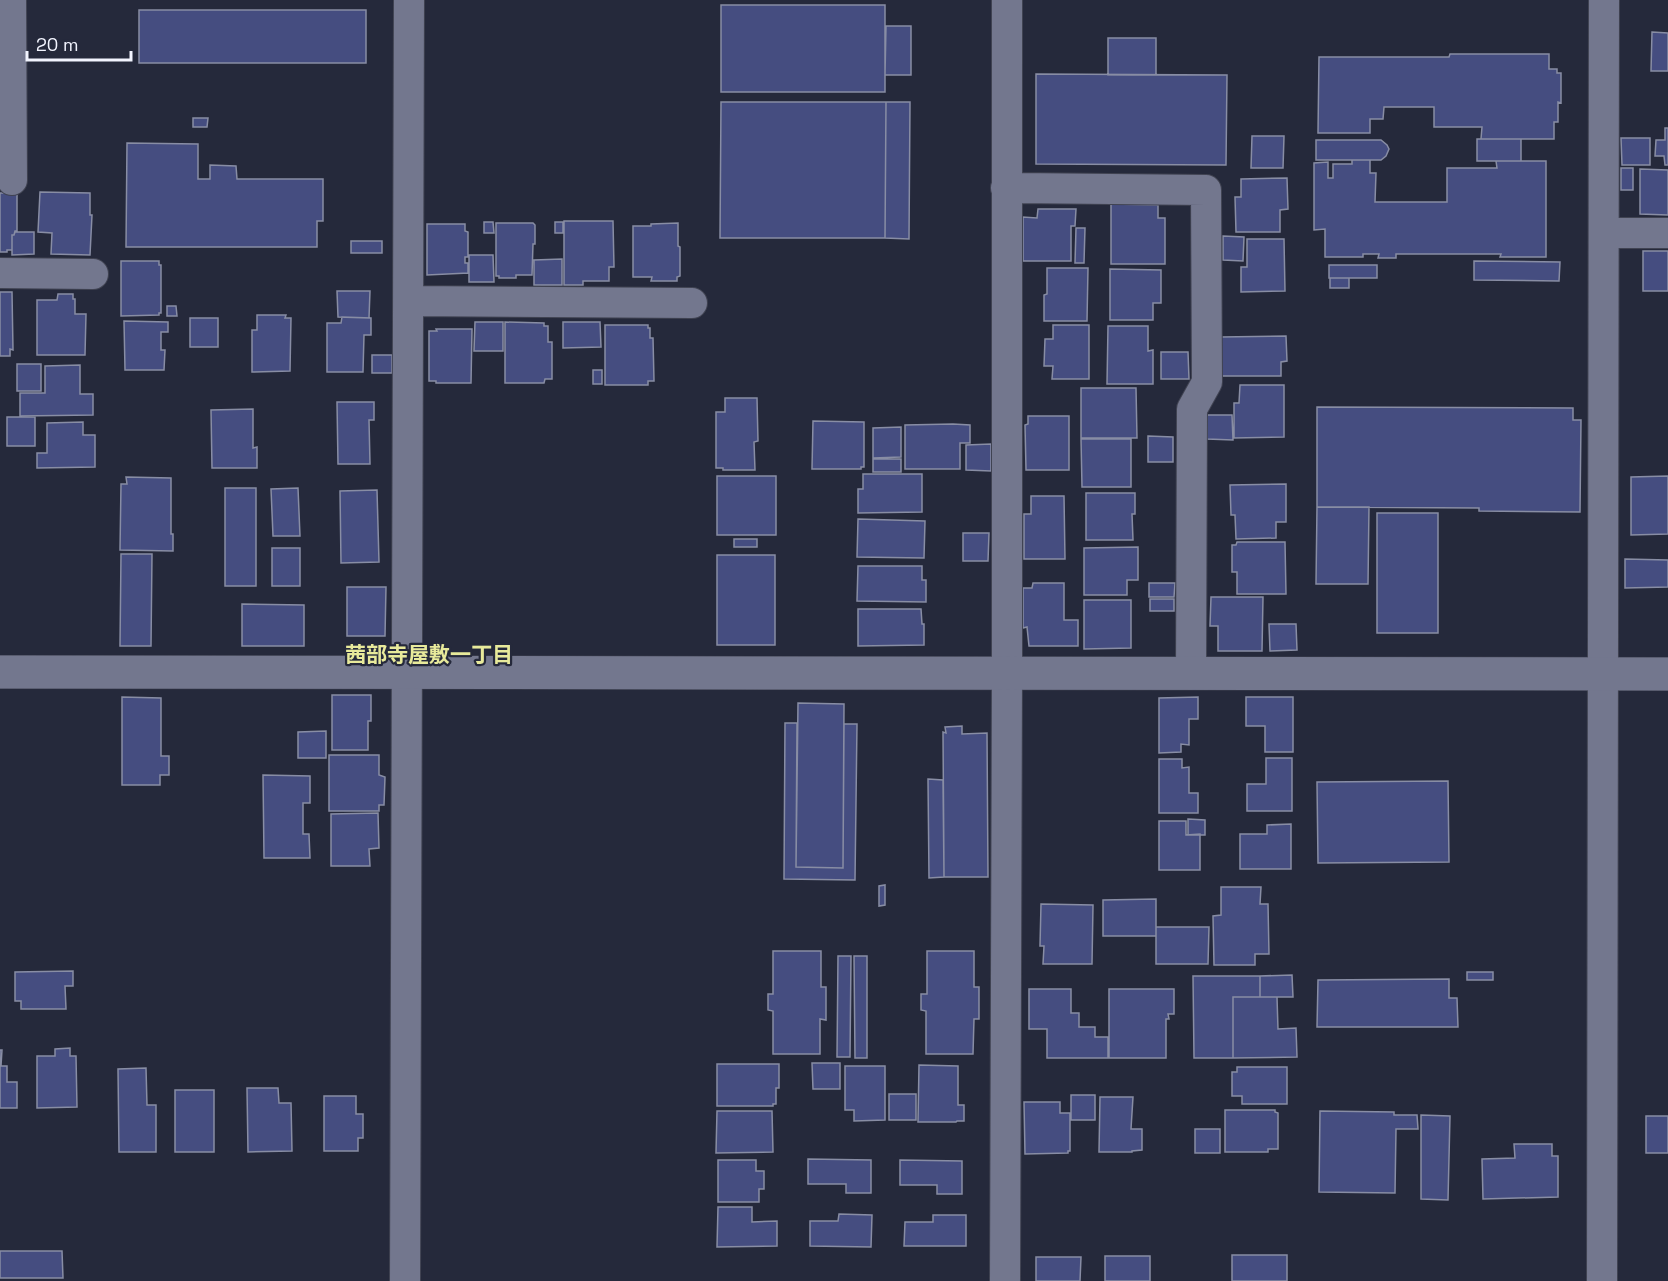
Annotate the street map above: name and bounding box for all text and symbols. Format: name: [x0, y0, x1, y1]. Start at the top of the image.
scale bar: [27, 24, 130, 62]
text: 20 m: [36, 33, 79, 56]
district label: 茜部寺屋敷一丁目: [345, 641, 513, 668]

